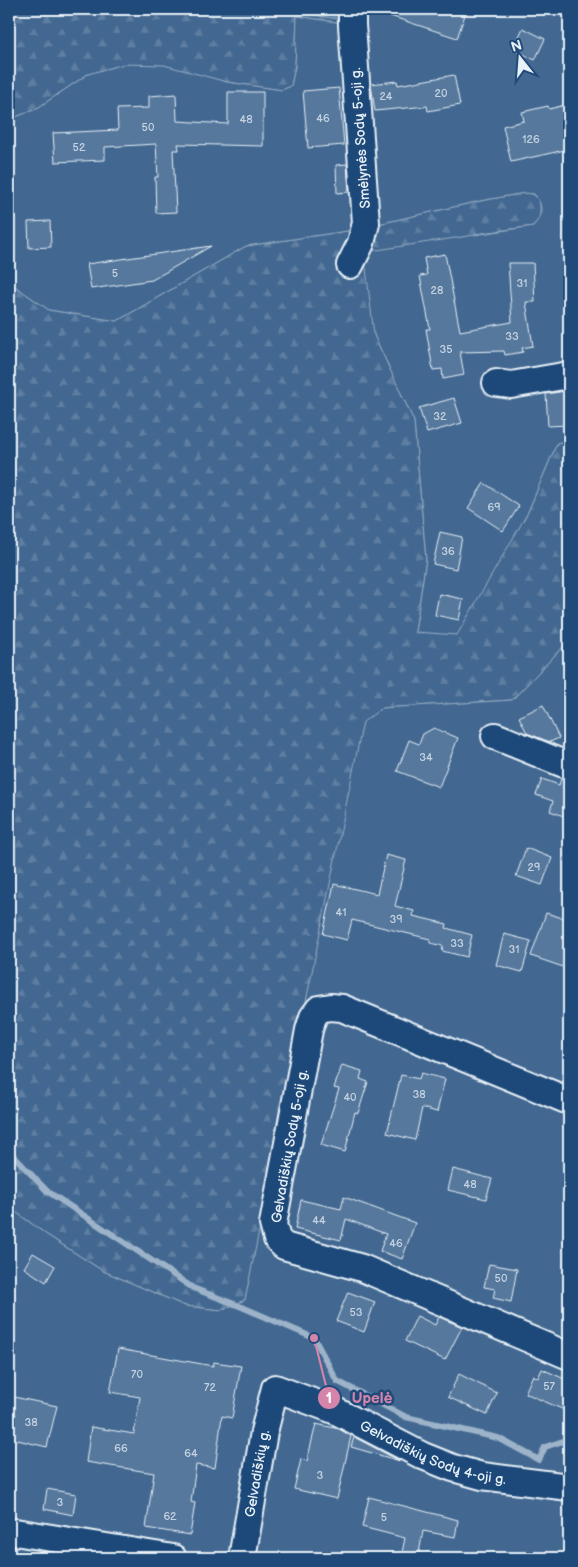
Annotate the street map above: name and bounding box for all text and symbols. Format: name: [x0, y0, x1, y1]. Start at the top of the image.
north arrow: [496, 32, 546, 82]
text: N: [509, 36, 524, 56]
street label: Smėlynės Sodų 5-oji g.: [347, 67, 374, 209]
house number: 20: [435, 87, 448, 100]
house number: 24: [379, 90, 393, 103]
house number: 46: [316, 112, 330, 125]
house number: 48: [239, 113, 253, 126]
house number: 50: [142, 121, 155, 134]
house number: 126: [522, 133, 540, 146]
house number: 52: [73, 141, 86, 154]
house number: 5: [112, 267, 118, 280]
house number: 31: [516, 277, 528, 290]
house number: 28: [431, 284, 443, 297]
house number: 33: [505, 330, 519, 343]
house number: 35: [439, 343, 453, 356]
house number: 32: [433, 410, 447, 423]
house number: 69: [487, 501, 501, 514]
house number: 36: [441, 545, 455, 558]
house number: 34: [419, 751, 433, 764]
house number: 29: [528, 861, 540, 874]
house number: 41: [336, 906, 346, 919]
house number: 39: [389, 913, 403, 926]
house number: 33: [450, 937, 464, 950]
house number: 31: [508, 943, 520, 956]
street label: Gelvadiškių Sodų 5-oji g.: [268, 1068, 311, 1224]
house number: 38: [412, 1088, 426, 1101]
house number: 40: [343, 1091, 357, 1104]
house number: 48: [463, 1178, 477, 1191]
house number: 44: [312, 1214, 326, 1227]
house number: 46: [389, 1237, 403, 1250]
house number: 50: [495, 1272, 508, 1285]
house number: 53: [349, 1306, 363, 1319]
house number: 70: [131, 1368, 143, 1381]
house number: 57: [543, 1380, 555, 1393]
house number: 72: [204, 1381, 216, 1394]
callout: Upelė: [317, 1383, 402, 1413]
text: 1: [326, 1389, 332, 1408]
text: Upelė: [352, 1389, 392, 1408]
house number: 38: [24, 1416, 38, 1429]
street label: Gelvadiškių Sodų 4-oji g.: [357, 1417, 507, 1488]
street label: Gelvadiškių g.: [241, 1428, 273, 1518]
house number: 66: [114, 1442, 128, 1455]
house number: 64: [184, 1447, 198, 1460]
house number: 3: [317, 1469, 324, 1482]
house number: 3: [57, 1496, 64, 1509]
house number: 62: [163, 1510, 177, 1523]
house number: 5: [381, 1511, 387, 1524]

